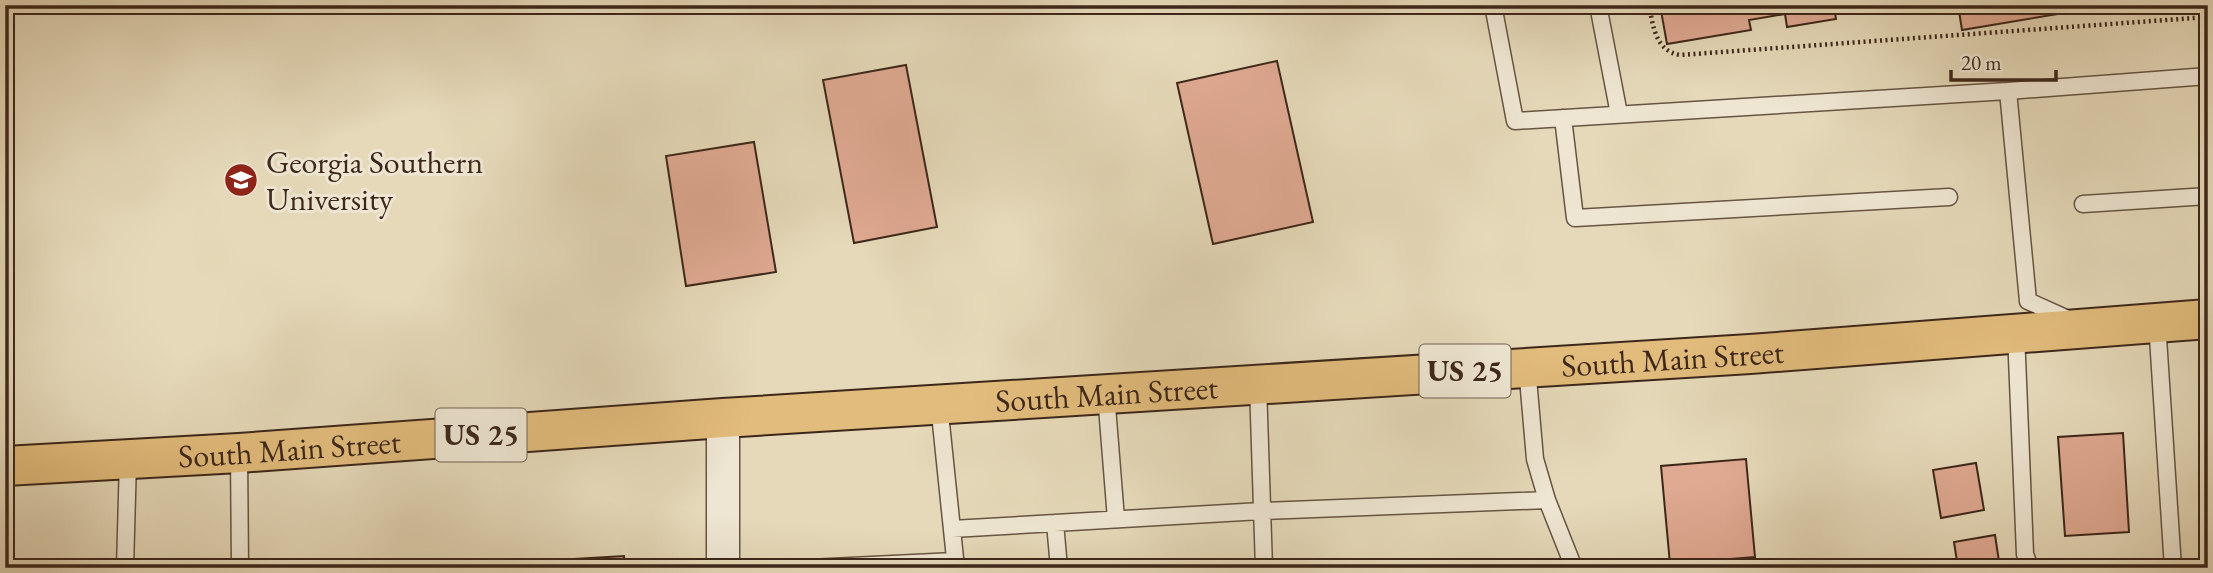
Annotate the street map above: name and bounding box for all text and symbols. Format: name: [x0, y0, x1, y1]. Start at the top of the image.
scale bar: [1951, 38, 2056, 82]
text: 20 m: [1961, 49, 2002, 76]
place label: Georgia Southern University: [266, 141, 483, 220]
school or university icon: Georgia Southern University: [222, 161, 260, 199]
street label: South Main Street: [1560, 330, 1785, 387]
road number: US 25: [1420, 344, 1510, 398]
street label: South Main Street: [994, 366, 1219, 422]
road number: US 25: [435, 408, 526, 462]
street label: South Main Street: [177, 420, 402, 477]

